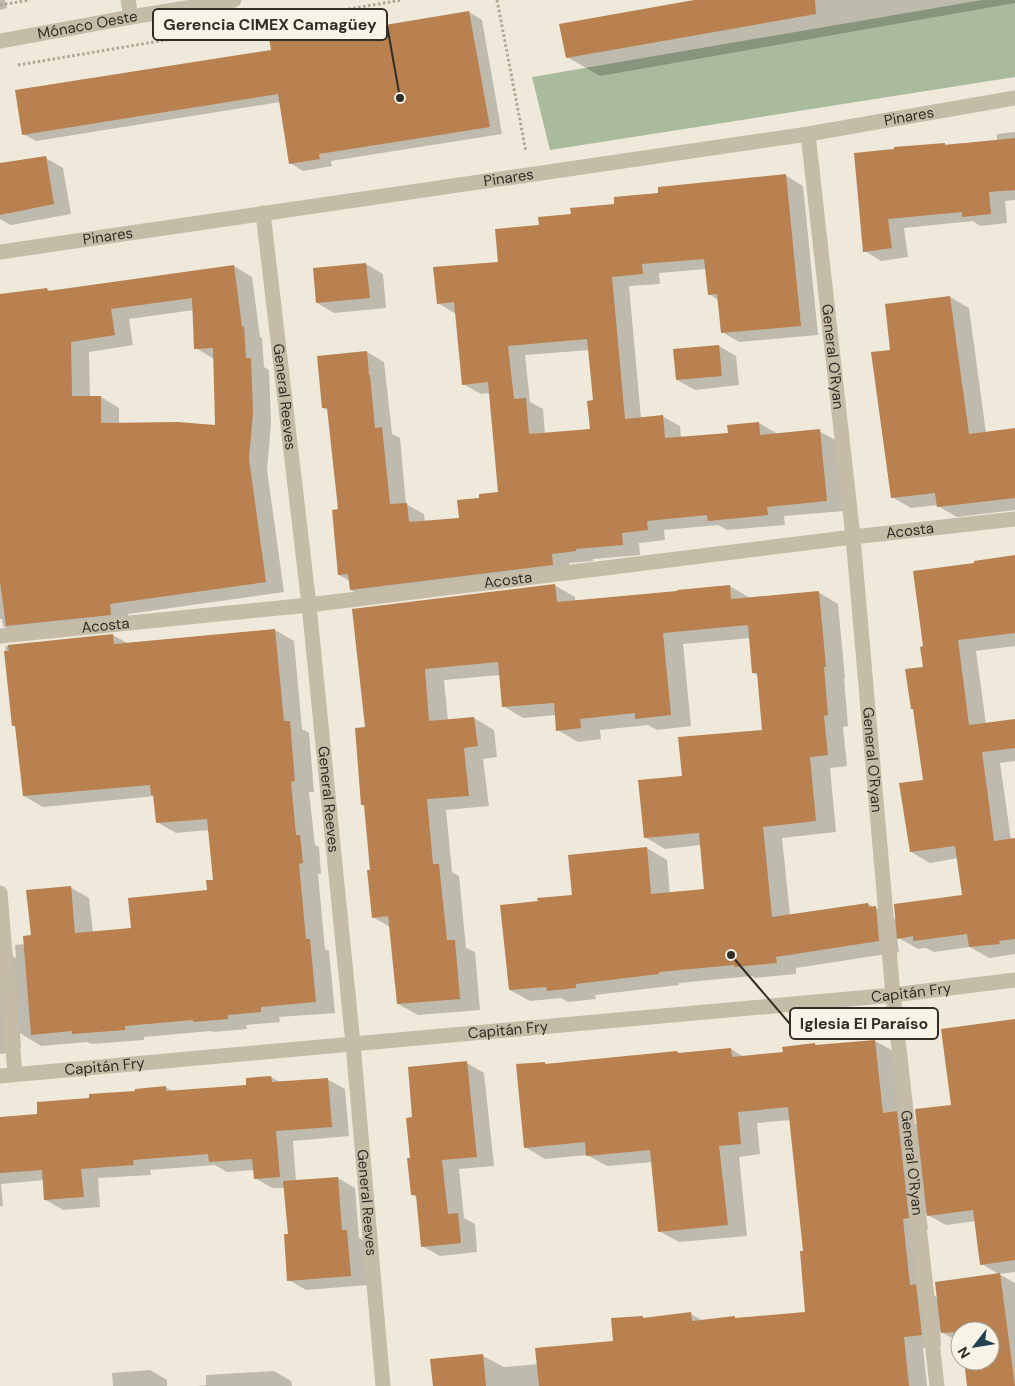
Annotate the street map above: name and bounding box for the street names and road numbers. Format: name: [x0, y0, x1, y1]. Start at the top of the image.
street label: Mónaco Oeste: [36, 6, 139, 44]
street label: Pinares: [882, 102, 935, 131]
street label: Pinares: [482, 164, 535, 191]
street label: Pinares: [81, 223, 134, 250]
street label: General O'Ryan: [817, 303, 849, 410]
street label: General Reeves: [268, 342, 301, 451]
street label: Acosta: [885, 518, 935, 543]
street label: Acosta: [483, 567, 533, 593]
street label: Acosta: [80, 613, 131, 638]
street label: General O'Ryan: [858, 706, 887, 813]
street label: General Reeves: [313, 745, 344, 854]
street label: Capitán Fry: [870, 978, 953, 1007]
street label: Capitán Fry: [467, 1016, 550, 1044]
street label: Capitán Fry: [64, 1053, 146, 1080]
street label: General O'Ryan: [896, 1109, 928, 1216]
street label: General Reeves: [352, 1148, 382, 1257]

